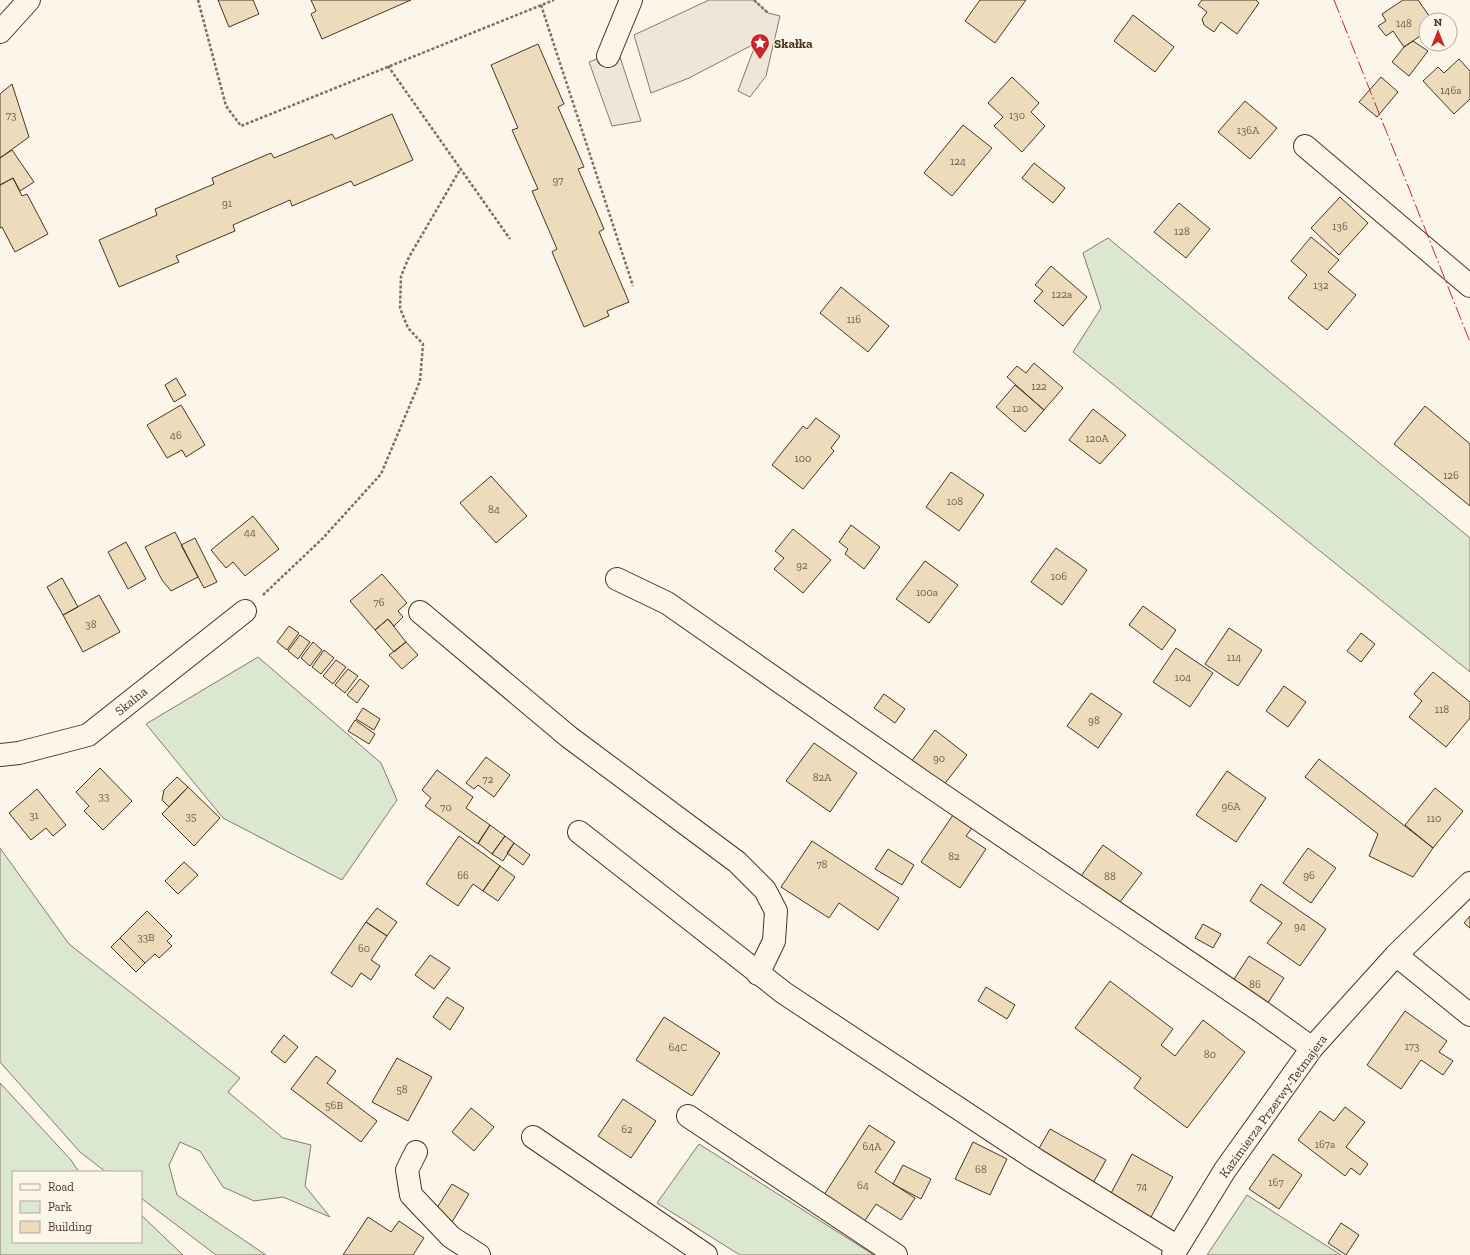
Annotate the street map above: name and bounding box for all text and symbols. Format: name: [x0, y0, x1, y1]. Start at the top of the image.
north arrow: [1418, 12, 1458, 52]
text: N: [1434, 16, 1443, 29]
house number: 148: [1396, 17, 1412, 30]
place icon: Skałka: [749, 32, 771, 60]
place label: Skałka: [774, 36, 813, 51]
house number: 146a: [1440, 84, 1462, 97]
house number: 73: [6, 109, 16, 122]
house number: 130: [1009, 109, 1025, 122]
house number: 136A: [1237, 124, 1260, 137]
house number: 124: [950, 155, 966, 168]
house number: 97: [552, 174, 564, 187]
house number: 91: [222, 197, 233, 210]
house number: 136: [1332, 220, 1348, 233]
house number: 128: [1174, 225, 1190, 238]
house number: 132: [1313, 279, 1329, 292]
house number: 122a: [1052, 288, 1073, 301]
house number: 116: [847, 313, 861, 326]
house number: 122: [1031, 380, 1047, 393]
house number: 120: [1012, 402, 1028, 415]
house number: 46: [170, 429, 182, 442]
house number: 120A: [1085, 432, 1109, 445]
house number: 100: [795, 452, 811, 465]
house number: 126: [1443, 469, 1459, 482]
house number: 108: [947, 495, 963, 508]
house number: 84: [488, 503, 500, 516]
house number: 44: [244, 526, 256, 539]
house number: 92: [796, 559, 808, 572]
house number: 106: [1051, 570, 1067, 583]
house number: 100a: [916, 586, 939, 599]
house number: 76: [373, 596, 385, 609]
house number: 38: [85, 618, 97, 631]
house number: 114: [1227, 651, 1241, 664]
house number: 104: [1175, 671, 1191, 684]
street label: Skalna: [112, 683, 151, 719]
house number: 118: [1435, 703, 1449, 716]
house number: 98: [1088, 714, 1100, 727]
house number: 90: [933, 752, 945, 765]
house number: 82A: [813, 771, 832, 784]
house number: 72: [483, 773, 494, 786]
house number: 33: [99, 790, 109, 803]
house number: 96A: [1222, 800, 1241, 813]
house number: 70: [440, 801, 452, 814]
house number: 31: [29, 809, 40, 822]
house number: 35: [185, 810, 197, 823]
house number: 110: [1427, 812, 1441, 825]
house number: 82: [948, 850, 960, 863]
house number: 78: [816, 858, 828, 871]
house number: 66: [457, 869, 469, 882]
house number: 96: [1303, 869, 1315, 882]
house number: 88: [1104, 870, 1116, 883]
house number: 94: [1294, 920, 1306, 933]
house number: 33B: [137, 931, 155, 944]
house number: 60: [358, 942, 370, 955]
house number: 86: [1249, 978, 1261, 991]
street label: Kazimierza Przerwy-Tetmajera: [1216, 1031, 1331, 1181]
house number: 173: [1405, 1040, 1419, 1053]
house number: 64C: [669, 1041, 687, 1054]
house number: 80: [1204, 1048, 1216, 1061]
house number: 58: [396, 1083, 408, 1096]
house number: 56B: [325, 1099, 343, 1112]
house number: 62: [621, 1123, 633, 1136]
house number: 167a: [1315, 1138, 1336, 1151]
house number: 64A: [863, 1140, 882, 1153]
house number: 68: [975, 1163, 987, 1176]
legend: [12, 1171, 142, 1243]
house number: 167: [1268, 1176, 1284, 1189]
house number: 64: [857, 1179, 869, 1192]
text: Road: [48, 1180, 74, 1194]
house number: 74: [1137, 1180, 1147, 1193]
text: Park: [48, 1200, 73, 1214]
text: Building: [48, 1220, 92, 1234]

